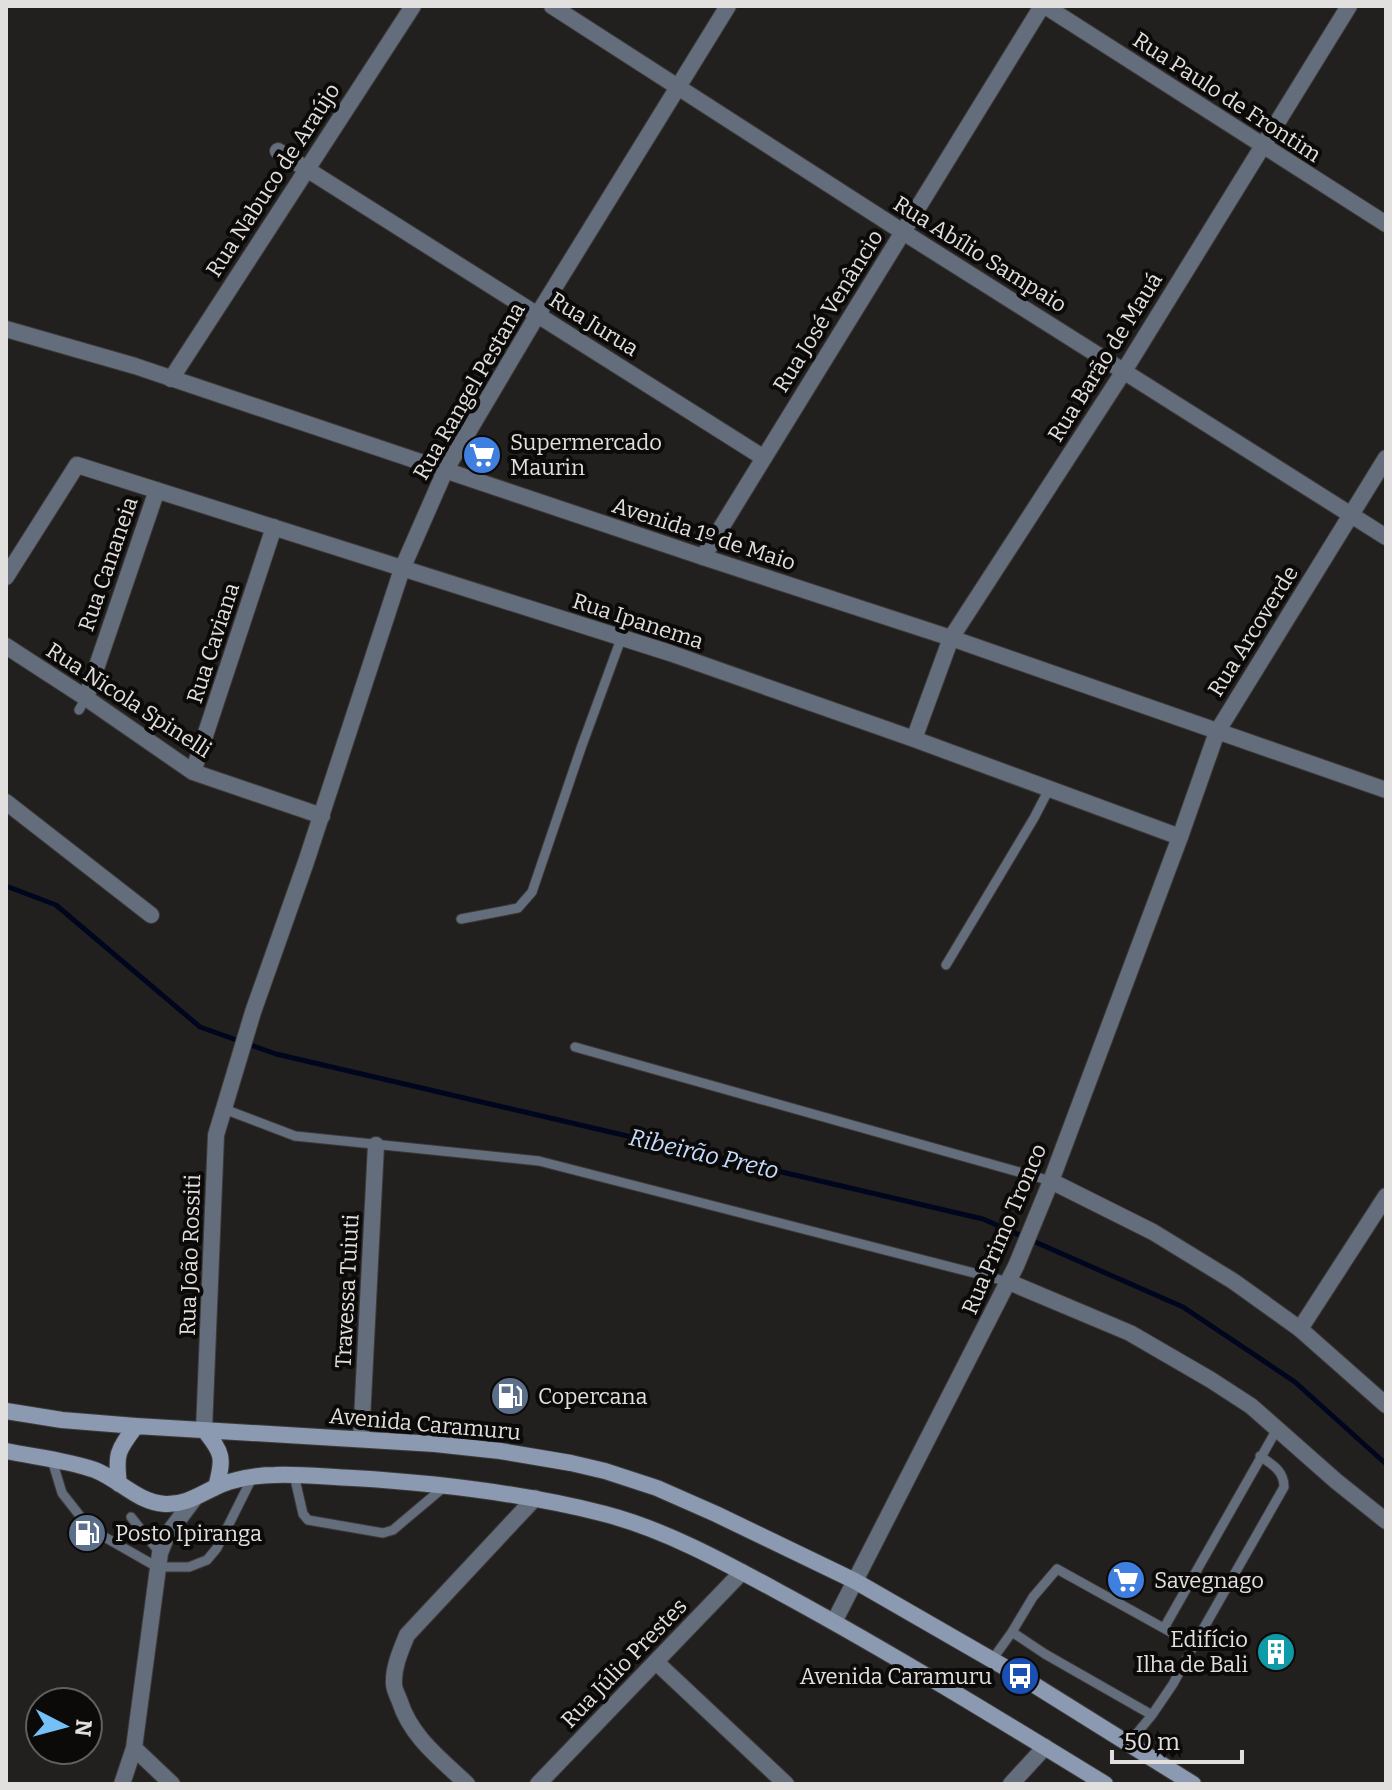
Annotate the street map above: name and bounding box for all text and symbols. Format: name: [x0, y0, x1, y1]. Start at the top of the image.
street label: Rua Paulo de Frontim: [1128, 26, 1326, 168]
street label: Rua Nabuco de Araújo: [200, 78, 346, 282]
street label: Rua Abílio Sampaio: [888, 190, 1072, 318]
street label: Rua José Venâncio: [767, 225, 889, 397]
street label: Rua Barão de Mauá: [1042, 267, 1168, 447]
street label: Rua Jurua: [544, 286, 644, 362]
street label: Rua Rangel Pestana: [407, 298, 531, 484]
place label: Supermercado Maurin: [510, 429, 662, 481]
supermarket icon: Supermercado Maurin: [461, 434, 503, 476]
street label: Avenida 1º de Maio: [609, 492, 799, 576]
street label: Rua Cananeia: [72, 493, 144, 635]
street label: Rua Arcoverde: [1202, 561, 1304, 701]
street label: Rua Caviana: [181, 579, 245, 707]
street label: Rua Ipanema: [569, 587, 707, 655]
street label: Rua Nicola Spinelli: [41, 637, 217, 764]
water label: Ribeirão Preto: [626, 1123, 782, 1185]
street label: Rua Primo Tronco: [956, 1140, 1052, 1318]
street label: Rua João Rossiti: [174, 1173, 206, 1336]
street label: Travessa Tuiuti: [329, 1213, 365, 1369]
fuel station icon: Copercana: [489, 1375, 531, 1417]
place label: Copercana: [538, 1383, 647, 1410]
street label: Avenida Caramuru: [328, 1402, 522, 1446]
fuel station icon: Posto Ipiranga: [66, 1512, 108, 1554]
place label: Posto Ipiranga: [115, 1520, 262, 1547]
supermarket icon: Savegnago: [1105, 1559, 1147, 1601]
place label: Savegnago: [1154, 1567, 1264, 1594]
street label: Rua Júlio Prestes: [555, 1593, 693, 1733]
place label: Edifício Ilha de Bali: [1136, 1626, 1248, 1678]
building icon: Edifício Ilha de Bali: [1255, 1631, 1297, 1673]
bus stop icon: Avenida Caramuru: [999, 1655, 1041, 1697]
place label: Avenida Caramuru: [800, 1663, 992, 1690]
north arrow: [24, 1686, 104, 1766]
scale bar: [1112, 1714, 1242, 1764]
text: N: [69, 1718, 98, 1738]
text: 50 m: [1124, 1728, 1180, 1756]

